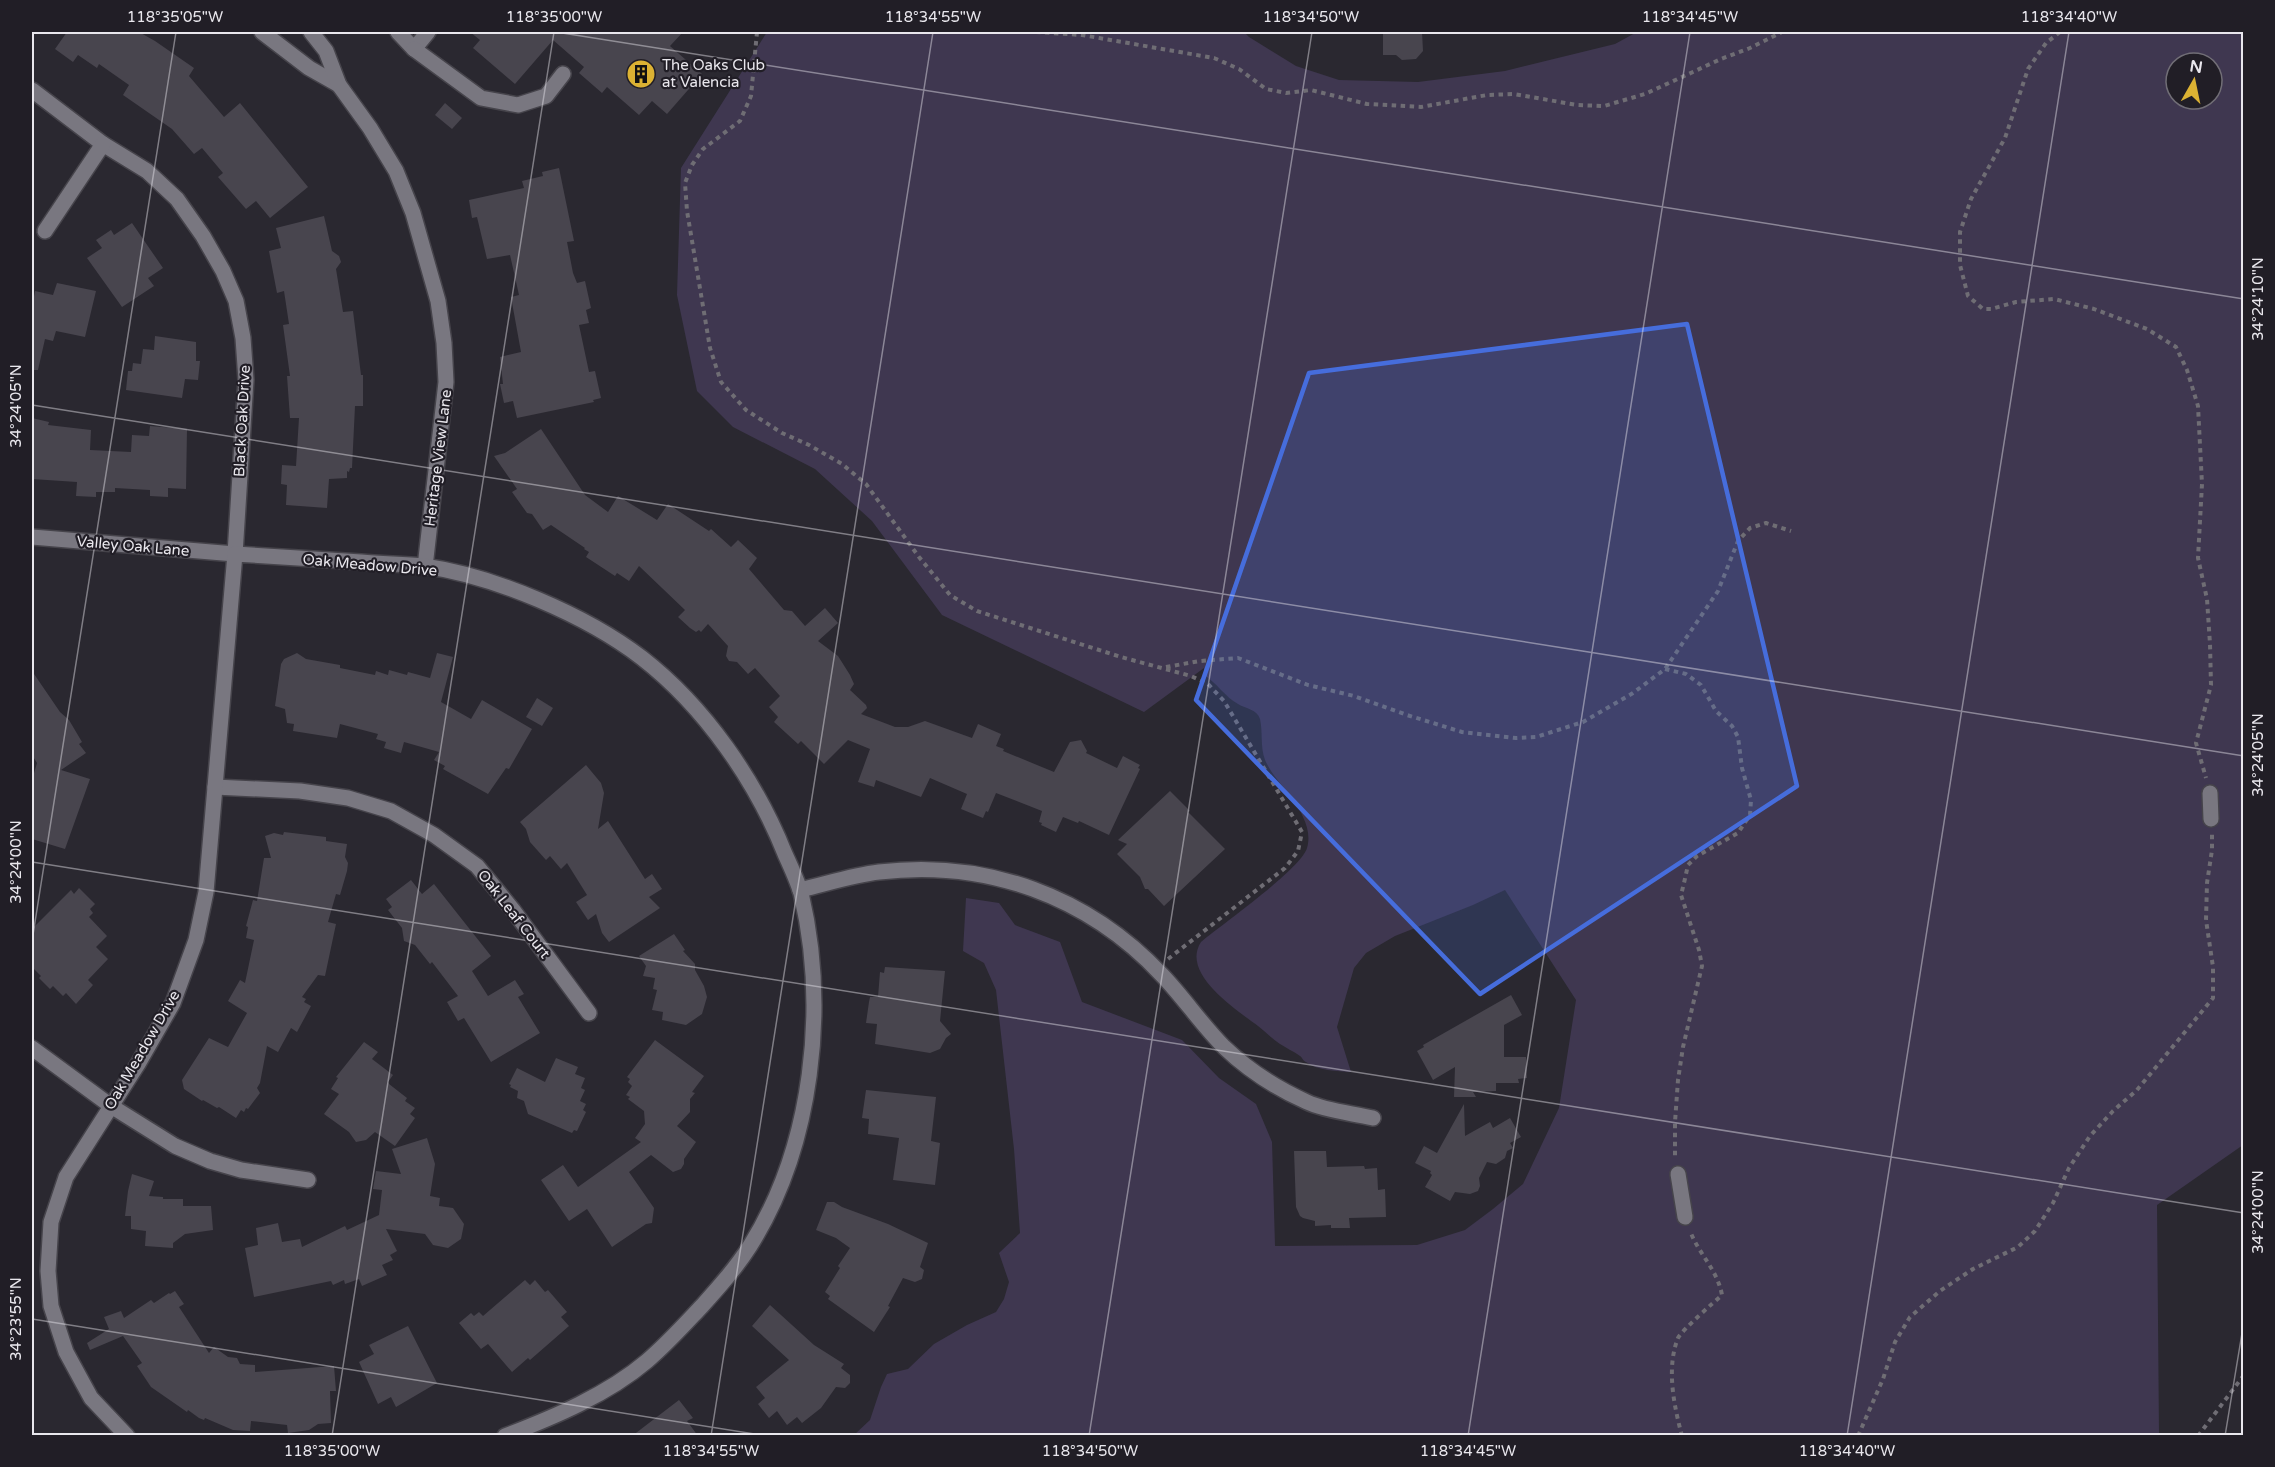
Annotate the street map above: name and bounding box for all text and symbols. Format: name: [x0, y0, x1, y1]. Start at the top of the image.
text: 118°35'05"W: [127, 8, 223, 26]
text: 118°35'00"W: [506, 8, 602, 26]
text: 118°34'55"W: [885, 8, 981, 26]
text: 118°34'50"W: [1263, 8, 1359, 26]
text: 118°34'45"W: [1642, 8, 1738, 26]
text: 118°34'40"W: [2021, 8, 2117, 26]
north arrow: [2164, 51, 2224, 111]
place label: The Oaks Club at Valencia: [662, 56, 765, 91]
text: N: [2188, 56, 2204, 78]
building icon: The Oaks Club at Valencia: [625, 58, 657, 90]
text: 34°24'10"N: [2249, 257, 2267, 341]
text: 34°24'05"N: [7, 364, 25, 448]
street label: Black Oak Drive: [230, 365, 254, 477]
street label: Heritage View Lane: [421, 388, 455, 528]
street label: Valley Oak Lane: [76, 532, 190, 560]
street label: Oak Meadow Drive: [302, 550, 438, 580]
text: 34°24'05"N: [2249, 713, 2267, 797]
text: 34°24'00"N: [7, 820, 25, 904]
street label: Oak Leaf Court: [474, 866, 554, 962]
street label: Oak Meadow Drive: [100, 987, 184, 1113]
text: 34°24'00"N: [2249, 1170, 2267, 1254]
text: 34°23'55"N: [7, 1277, 25, 1361]
text: 118°35'00"W: [284, 1442, 380, 1460]
text: 118°34'55"W: [663, 1442, 759, 1460]
text: 118°34'50"W: [1042, 1442, 1138, 1460]
text: 118°34'45"W: [1420, 1442, 1516, 1460]
text: 118°34'40"W: [1799, 1442, 1895, 1460]

